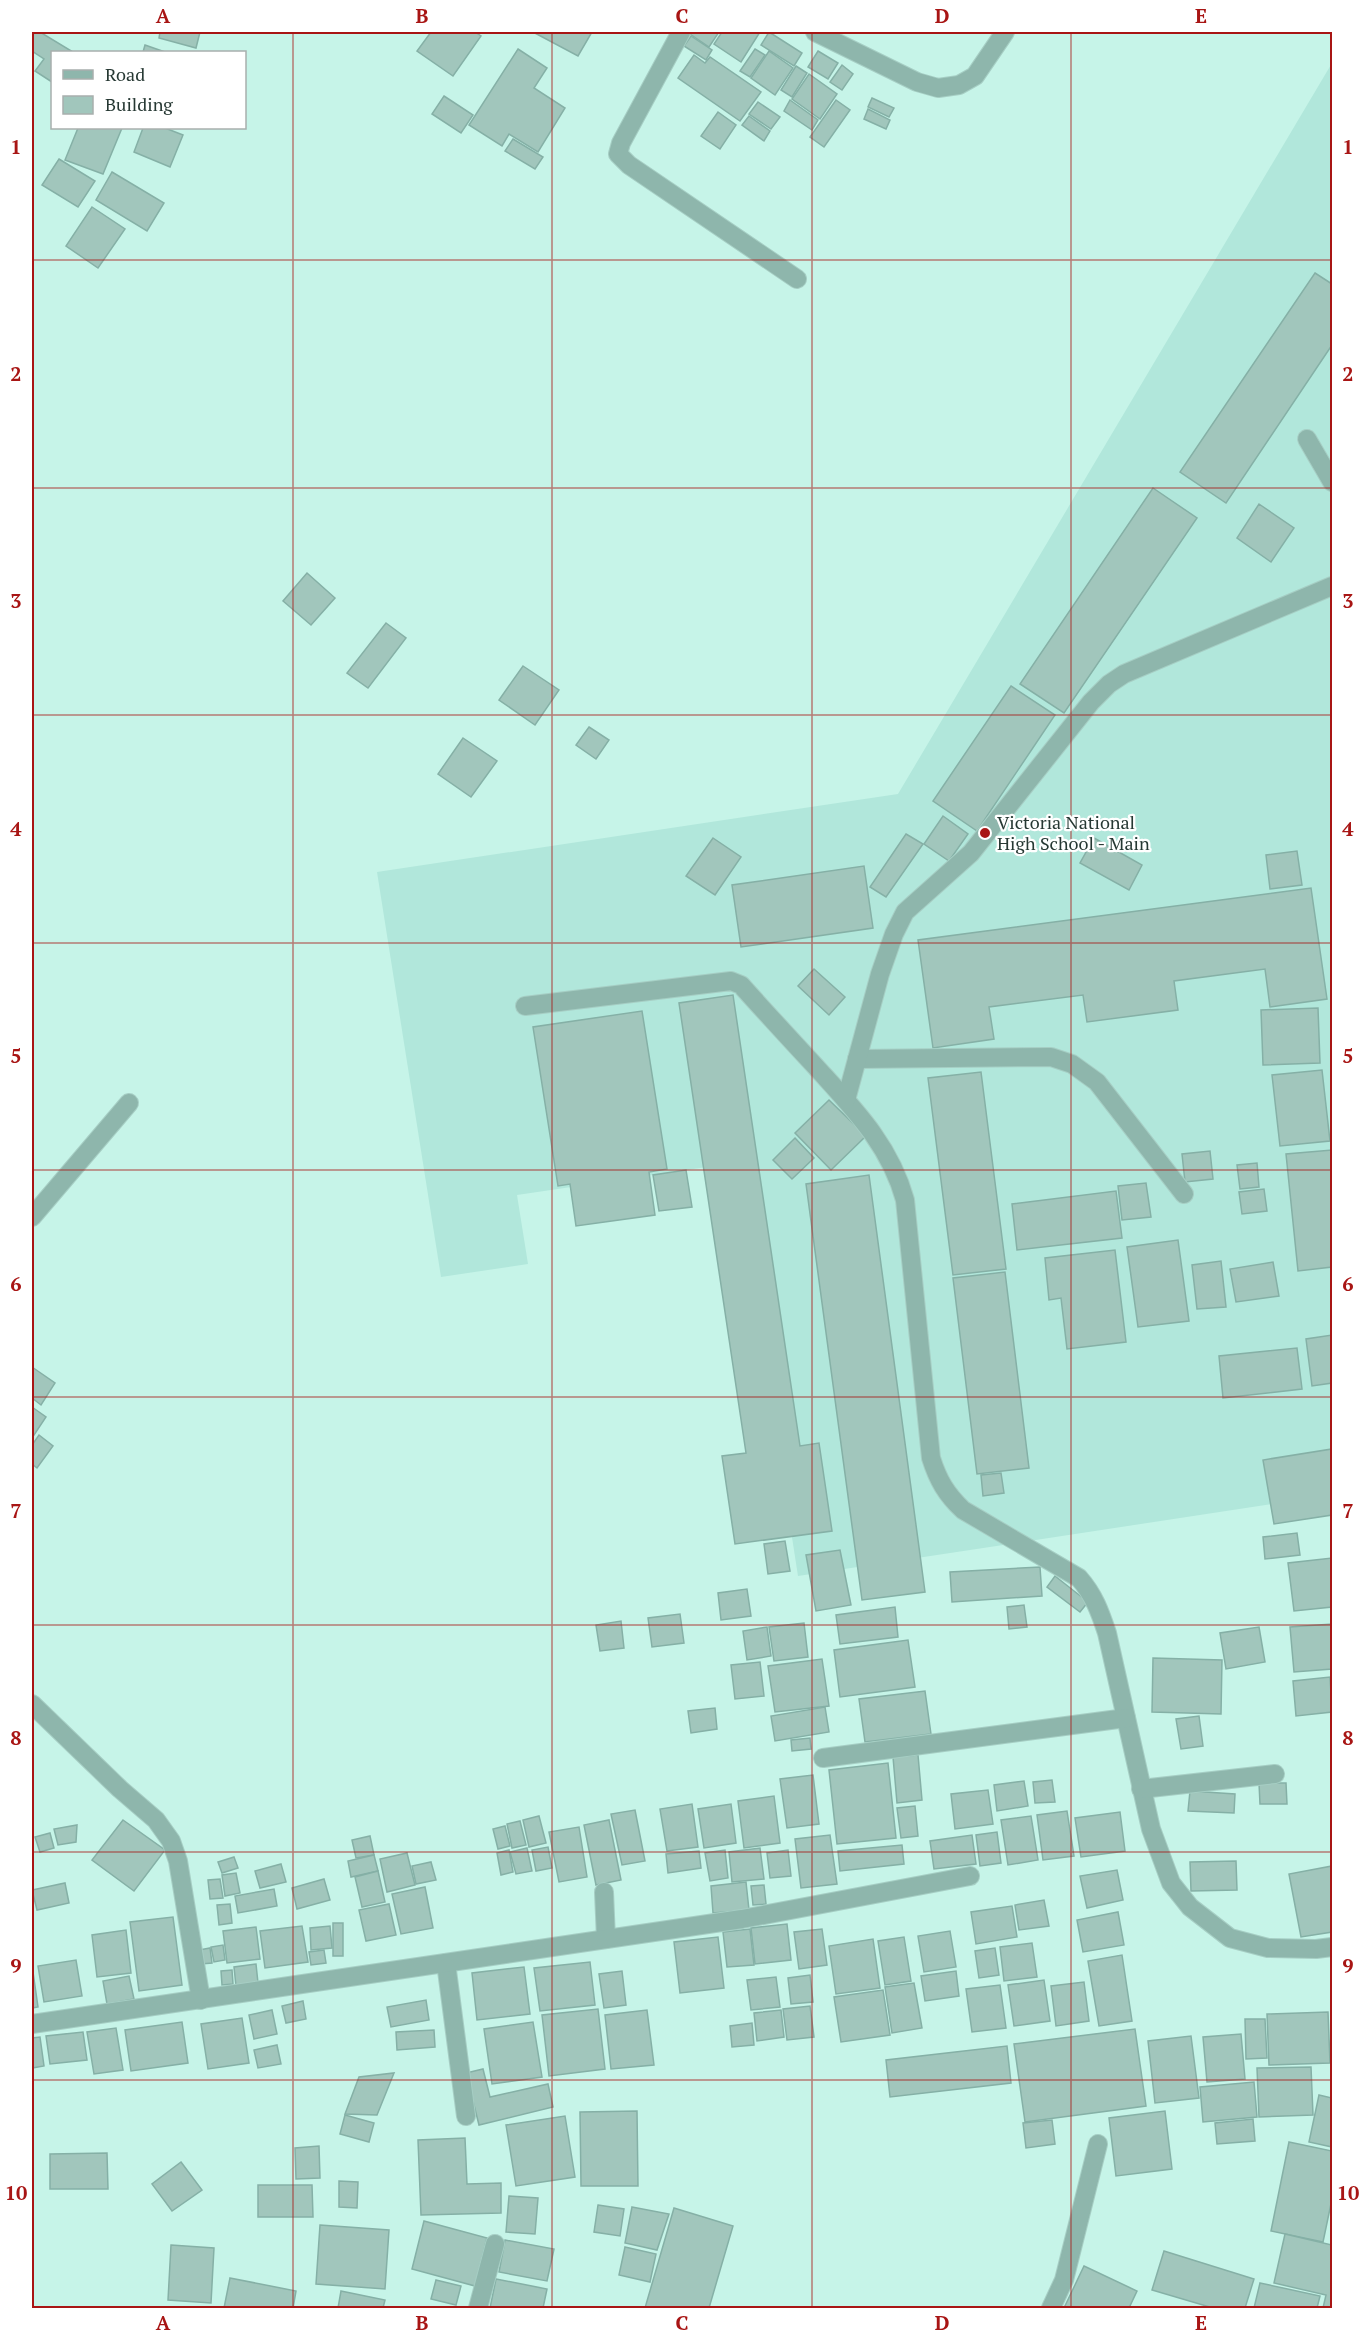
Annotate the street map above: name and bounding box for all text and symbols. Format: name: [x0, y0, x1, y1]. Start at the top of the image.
text: A: [156, 2, 171, 29]
text: B: [416, 2, 429, 29]
text: C: [675, 2, 689, 29]
text: D: [935, 2, 949, 29]
text: E: [1195, 2, 1207, 29]
legend: [51, 51, 246, 129]
text: Road: [105, 62, 145, 86]
text: Building: [105, 92, 173, 116]
text: 1: [10, 133, 22, 160]
text: 1: [1342, 133, 1354, 160]
text: 2: [10, 360, 22, 387]
text: 2: [1342, 360, 1354, 387]
text: 3: [10, 587, 22, 614]
text: 3: [1342, 587, 1354, 614]
place label: Victoria National High School - Main: [997, 810, 1150, 855]
text: 4: [10, 815, 22, 842]
text: 4: [1342, 815, 1354, 842]
marker: Victoria National High School - Main: [978, 826, 992, 840]
text: 5: [10, 1042, 22, 1069]
text: 5: [1342, 1042, 1354, 1069]
text: 6: [10, 1270, 22, 1297]
text: 6: [1342, 1270, 1354, 1297]
text: 7: [10, 1497, 22, 1524]
text: 7: [1342, 1497, 1354, 1524]
text: 8: [10, 1724, 22, 1751]
text: 8: [1342, 1724, 1354, 1751]
text: 9: [10, 1952, 22, 1979]
text: 9: [1342, 1952, 1354, 1979]
text: 10: [5, 2179, 27, 2206]
text: 10: [1337, 2179, 1359, 2206]
text: A: [156, 2309, 171, 2336]
text: B: [416, 2309, 429, 2336]
text: C: [675, 2309, 689, 2336]
text: D: [935, 2309, 949, 2336]
text: E: [1195, 2309, 1207, 2336]

